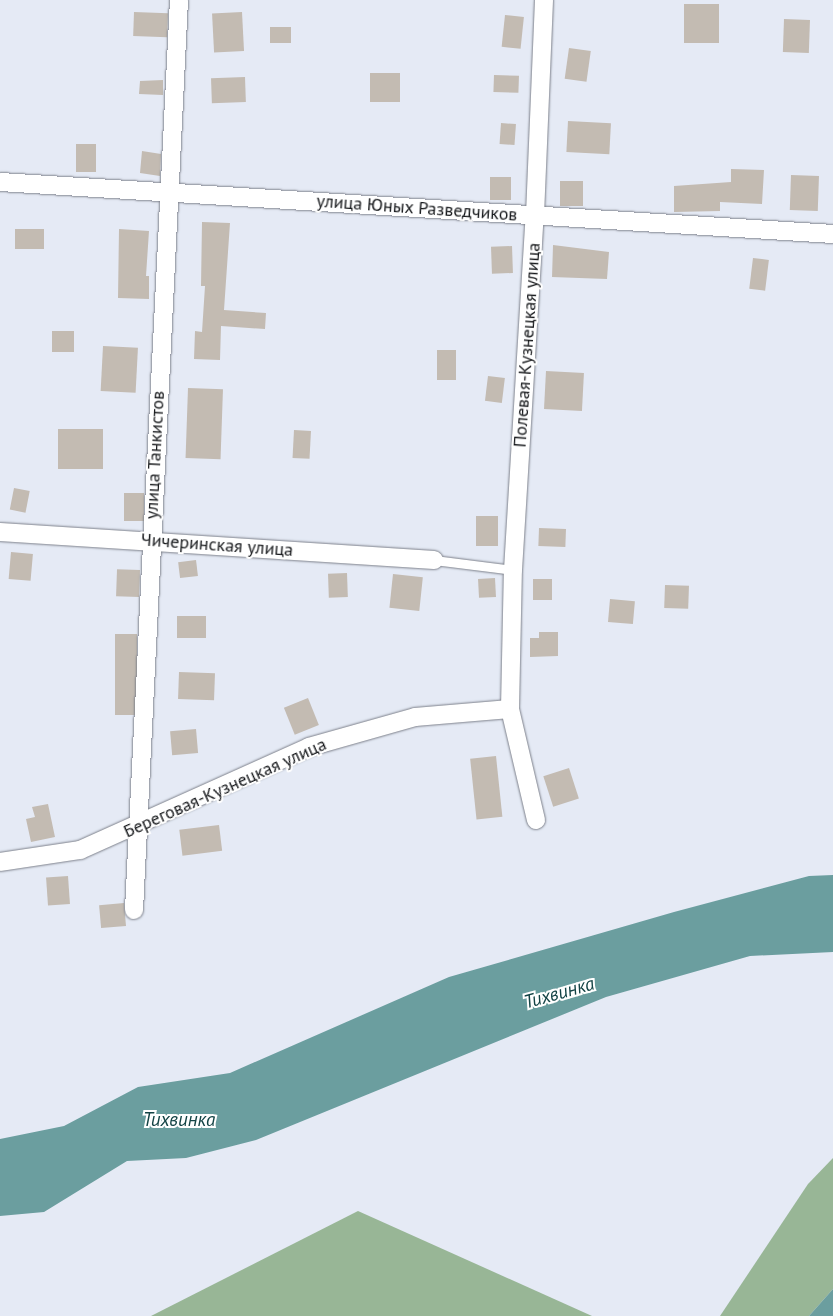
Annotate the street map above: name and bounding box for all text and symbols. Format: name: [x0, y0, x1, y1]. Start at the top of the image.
street label: улица Юных Разведчиков: [316, 190, 518, 226]
street label: Полевая-Кузнецкая улица: [509, 242, 545, 448]
street label: улица Танкистов: [141, 390, 169, 520]
street label: Чичеринская улица: [140, 529, 294, 561]
street label: Береговая-Кузнецкая улица: [120, 733, 330, 843]
water label: Тихвинка: [521, 972, 597, 1014]
water label: Тихвинка: [143, 1109, 215, 1131]

